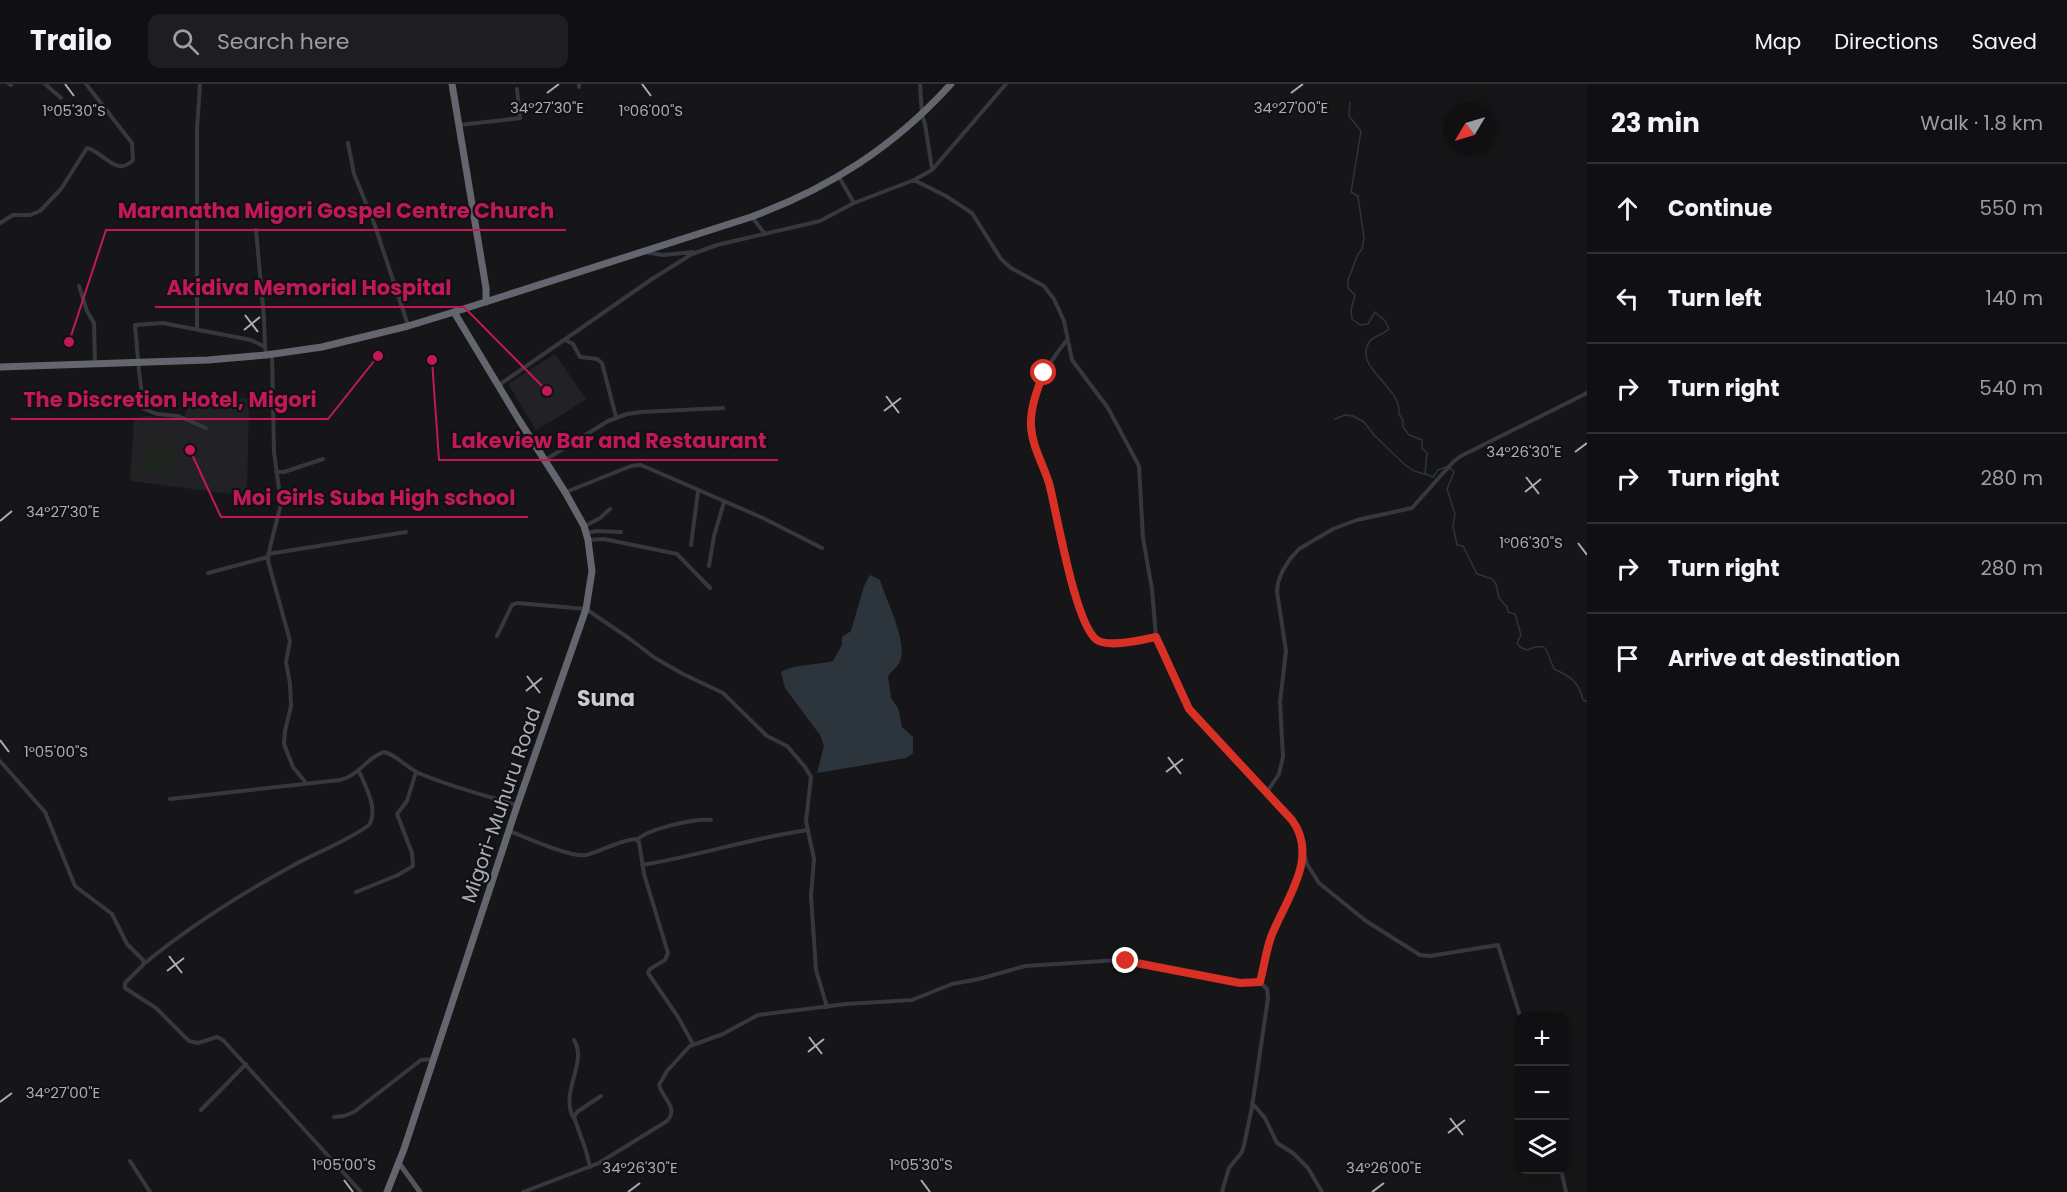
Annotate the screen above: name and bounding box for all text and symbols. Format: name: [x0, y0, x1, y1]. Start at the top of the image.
search box: [148, 14, 568, 68]
text: Trailo: [30, 21, 112, 60]
icon: search: [169, 25, 202, 58]
text: Search here: [217, 26, 349, 57]
text: Map: [1755, 27, 1801, 56]
text: Directions: [1834, 27, 1938, 56]
text: Saved: [1971, 27, 2037, 56]
text: 34°27'30"E: [510, 97, 584, 118]
text: 34°27'00"E: [1254, 97, 1328, 118]
text: 1°05'30"S: [42, 100, 106, 121]
text: 1°06'00"S: [619, 100, 683, 121]
north arrow: [1443, 102, 1497, 156]
text: 23 min: [1611, 105, 1700, 141]
text: Walk · 1.8 km: [1920, 109, 2043, 137]
callout: Maranatha Migori Gospel Centre Church: [106, 191, 566, 230]
icon: ahead: [1611, 192, 1644, 225]
text: Continue: [1668, 193, 1772, 224]
text: 550 m: [1979, 194, 2043, 222]
text: Maranatha Migori Gospel Centre Church: [118, 196, 554, 225]
callout: Akidiva Memorial Hospital: [155, 268, 464, 307]
text: Akidiva Memorial Hospital: [167, 273, 451, 302]
icon: left: [1611, 282, 1644, 315]
text: Turn left: [1668, 283, 1762, 314]
text: 140 m: [1986, 284, 2043, 312]
route start: [1030, 359, 1056, 385]
icon: right: [1611, 372, 1644, 405]
text: Turn right: [1668, 373, 1779, 404]
text: 540 m: [1979, 374, 2043, 402]
callout: The Discretion Hotel, Migori: [11, 380, 328, 419]
text: The Discretion Hotel, Migori: [23, 385, 317, 414]
callout: Lakeview Bar and Restaurant: [439, 421, 778, 460]
text: Lakeview Bar and Restaurant: [452, 426, 766, 455]
text: 34°26'30"E: [1486, 441, 1562, 462]
icon: right: [1611, 462, 1644, 495]
text: Turn right: [1668, 463, 1779, 494]
text: 280 m: [1980, 464, 2043, 492]
callout: Moi Girls Suba High school: [221, 478, 528, 517]
text: Moi Girls Suba High school: [233, 483, 515, 512]
text: 34°27'30"E: [26, 501, 100, 522]
text: 1°06'30"S: [1499, 532, 1563, 553]
icon: right: [1611, 552, 1644, 585]
text: Turn right: [1668, 553, 1779, 584]
text: 280 m: [1980, 554, 2043, 582]
icon: arrive: [1611, 642, 1644, 675]
text: Arrive at destination: [1668, 643, 1900, 674]
district label: Suna: [577, 683, 635, 714]
street label: Migori-Muhuru Road: [454, 703, 548, 907]
text: 1°05'00"S: [24, 741, 88, 762]
route end: [1112, 947, 1138, 973]
map controls: [1515, 1012, 1569, 1174]
button: +: [1515, 1012, 1569, 1066]
button: −: [1515, 1066, 1569, 1120]
text: 34°27'00"E: [26, 1082, 100, 1103]
button: layers: [1515, 1120, 1569, 1174]
text: 1°05'00"S: [312, 1154, 376, 1175]
text: 1°05'30"S: [889, 1154, 953, 1175]
text: 34°26'30"E: [602, 1157, 678, 1178]
text: 34°26'00"E: [1346, 1157, 1422, 1178]

